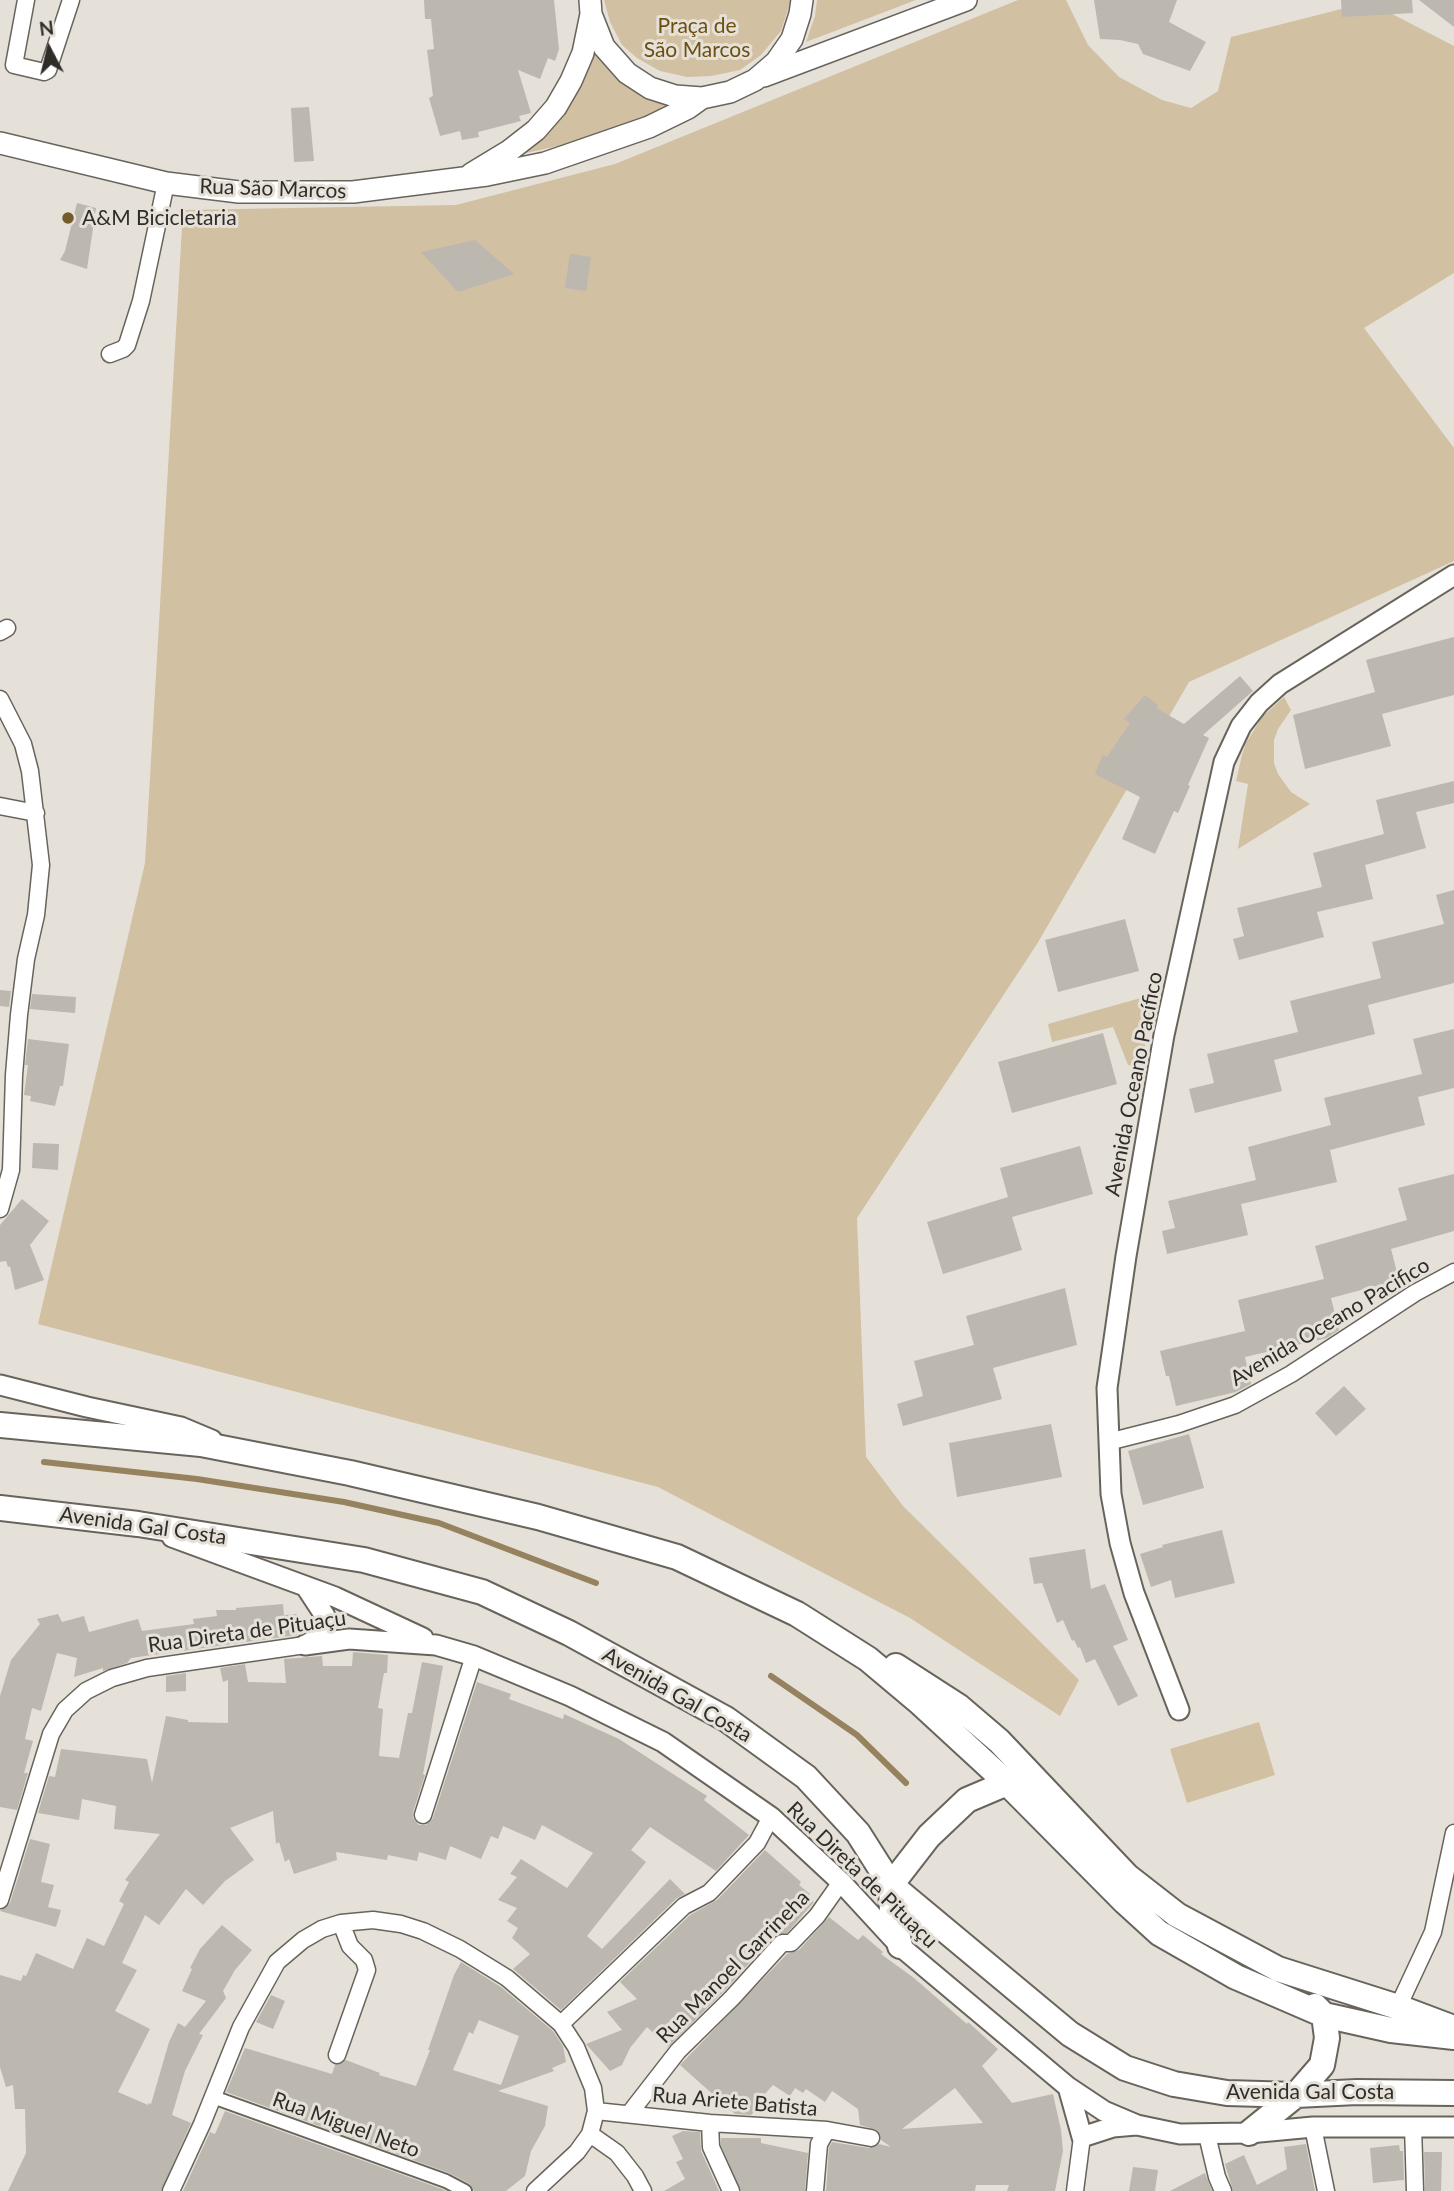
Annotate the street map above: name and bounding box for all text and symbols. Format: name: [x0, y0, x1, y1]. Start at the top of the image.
park label: Praça de São Marcos: [644, 13, 750, 63]
north arrow: [14, 14, 84, 84]
text: N: [38, 15, 55, 40]
street label: Rua São Marcos: [199, 174, 347, 204]
place label: A&M Bicicletaria: [82, 205, 237, 231]
marker: A&M Bicicletaria: [60, 210, 76, 226]
street label: Avenida Oceano Pacífico: [1100, 970, 1168, 1198]
street label: Avenida Oceano Pacifico: [1226, 1253, 1434, 1391]
street label: Avenida Gal Costa: [58, 1502, 228, 1550]
street label: Rua Direta de Pituaçu: [146, 1606, 348, 1658]
street label: Avenida Gal Costa: [598, 1642, 756, 1748]
street label: Rua Direta de Pituaçu: [781, 1797, 943, 1953]
street label: Rua Manoel Garrineha: [651, 1885, 815, 2049]
street label: Avenida Gal Costa: [1226, 2079, 1394, 2105]
street label: Rua Ariete Batista: [651, 2082, 819, 2122]
street label: Rua Miguel Neto: [269, 2087, 423, 2163]

